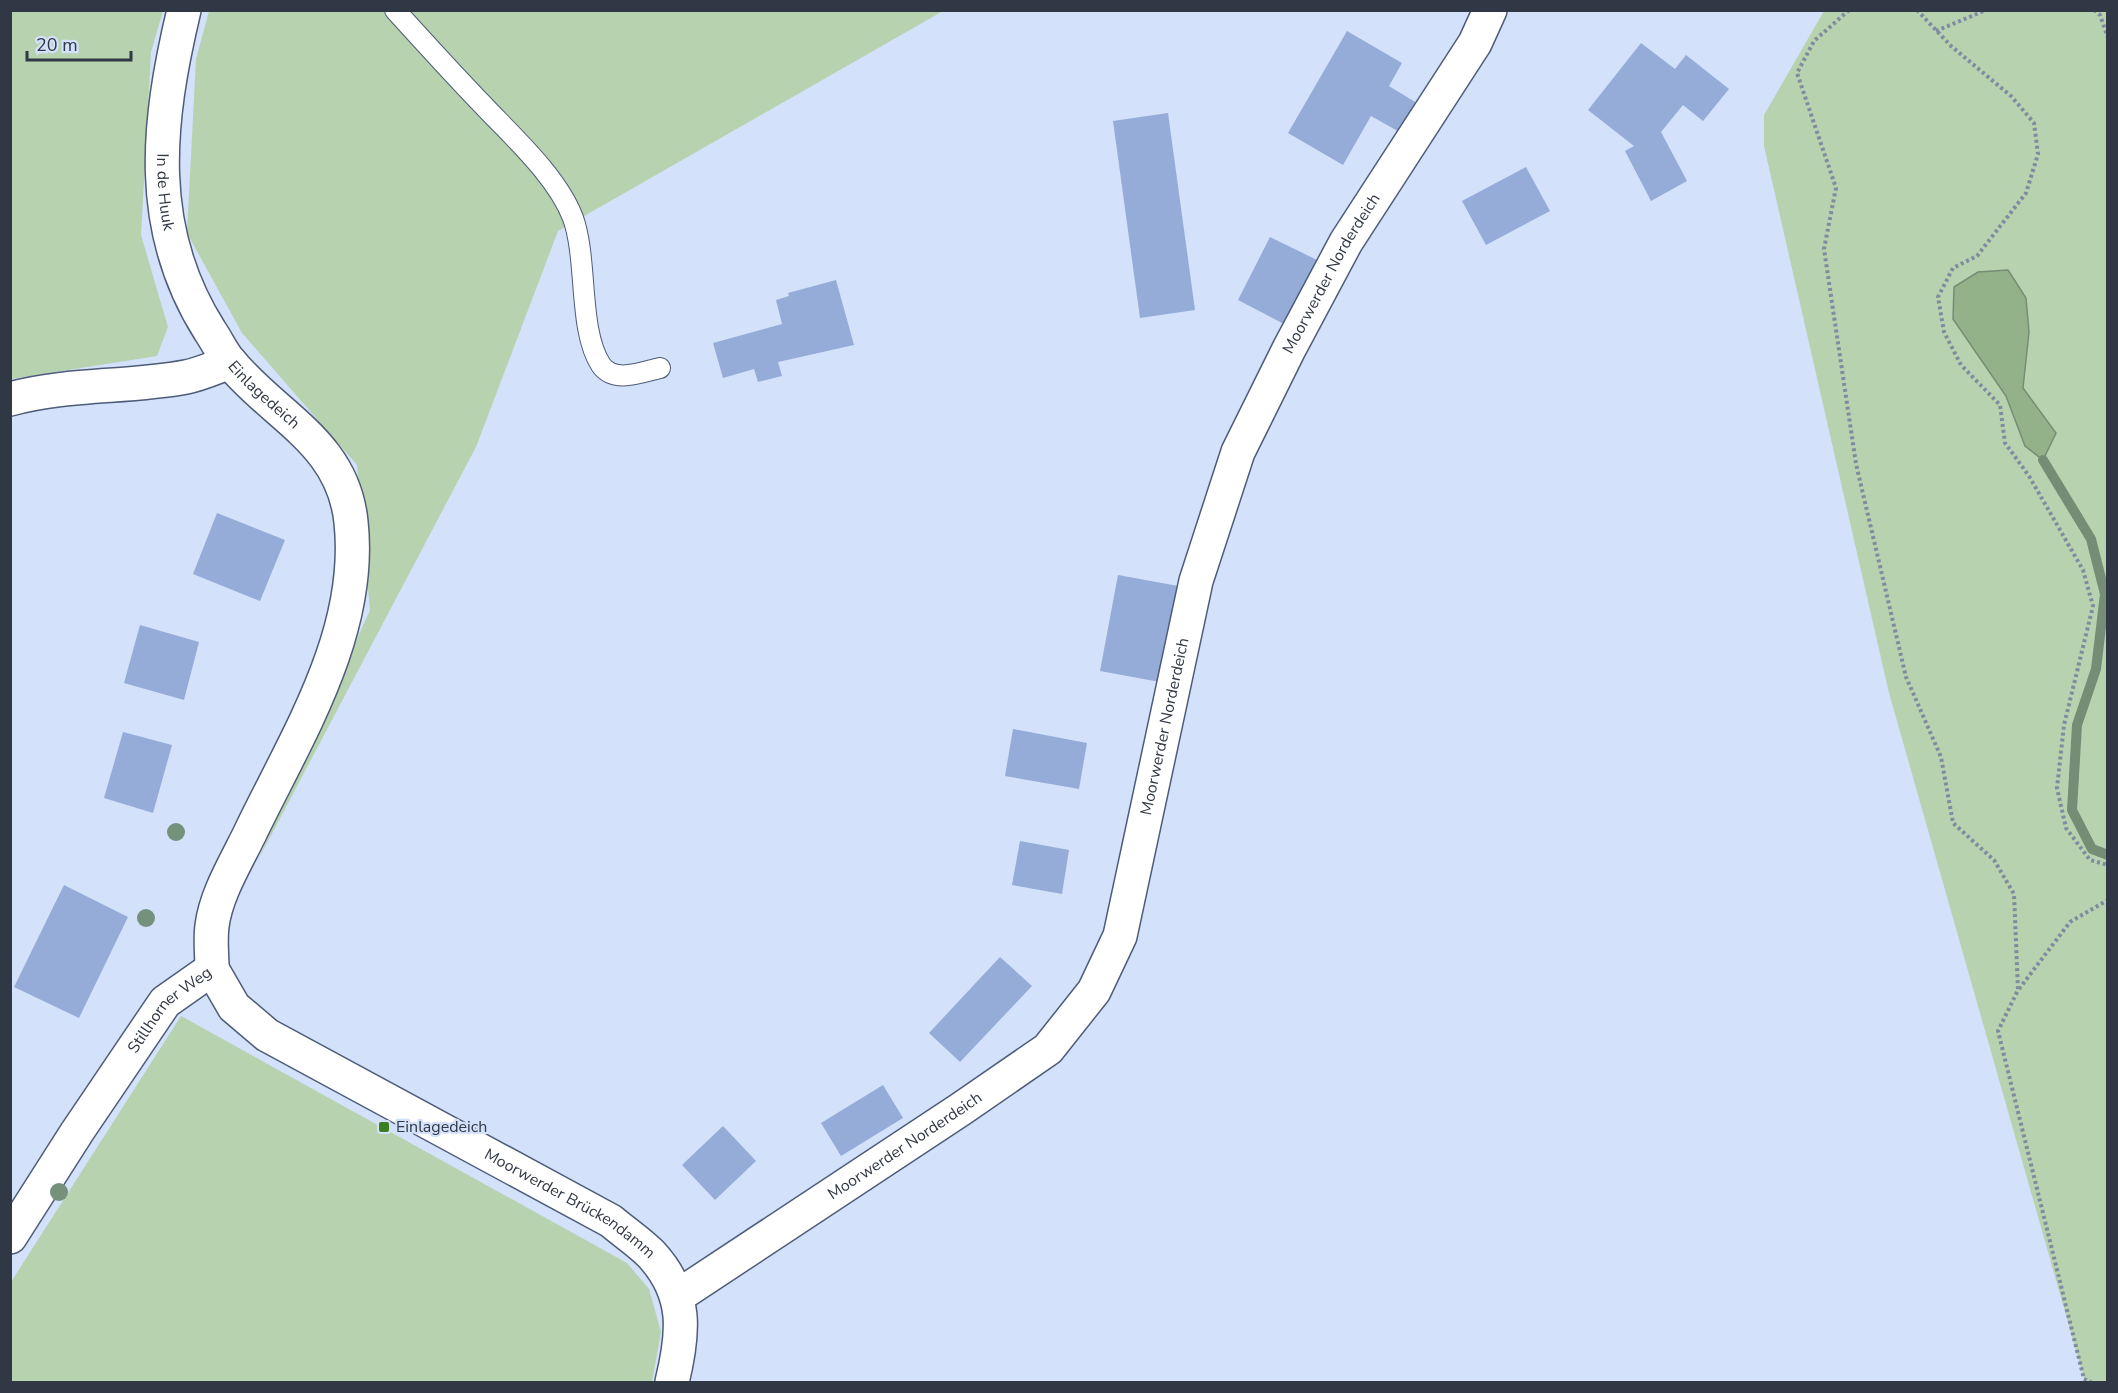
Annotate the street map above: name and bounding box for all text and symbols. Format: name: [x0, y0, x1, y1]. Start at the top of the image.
scale bar: [27, 24, 130, 62]
text: 20 m: [36, 33, 78, 57]
street label: In de Huuk: [151, 153, 180, 233]
street label: Moorwerder Norderdeich: [1277, 189, 1386, 358]
street label: Einlagedeich: [223, 356, 305, 434]
street label: Moorwerder Norderdeich: [1135, 636, 1195, 817]
street label: Stillhorner Weg: [122, 962, 216, 1058]
street label: Moorwerder Norderdeich: [823, 1087, 986, 1205]
place label: Einlagedeich: [396, 1116, 487, 1138]
marker: Einlagedeich: [377, 1120, 391, 1134]
street label: Moorwerder Brückendamm: [480, 1144, 660, 1263]

